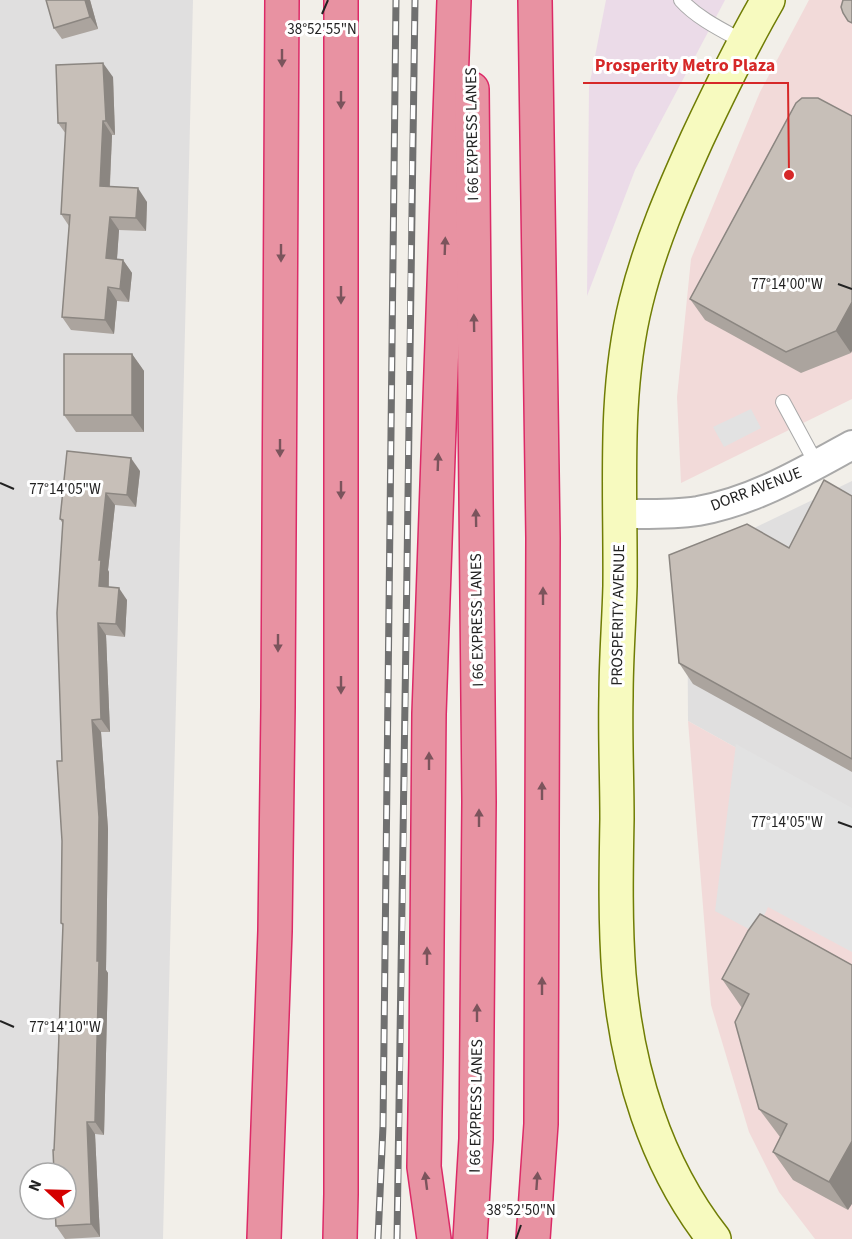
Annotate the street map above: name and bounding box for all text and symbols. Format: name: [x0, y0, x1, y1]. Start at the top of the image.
text: 38°52'55"N: [287, 19, 357, 40]
callout: Prosperity Metro Plaza: [583, 47, 788, 83]
one-way arrow: [277, 49, 287, 68]
text: Prosperity Metro Plaza: [595, 53, 775, 78]
street label: I 66 EXPRESS LANES: [460, 67, 484, 201]
one-way arrow: [336, 91, 346, 110]
one-way arrow: [441, 236, 450, 255]
one-way arrow: [276, 244, 286, 263]
text: 77°14'00"W: [751, 274, 823, 295]
one-way arrow: [336, 286, 346, 305]
one-way arrow: [469, 313, 479, 332]
one-way arrow: [275, 439, 284, 458]
one-way arrow: [433, 452, 442, 471]
street label: DORR AVENUE: [707, 462, 805, 516]
text: 77°14'05"W: [29, 479, 101, 500]
one-way arrow: [336, 481, 346, 500]
one-way arrow: [471, 508, 481, 527]
street label: PROSPERITY AVENUE: [606, 544, 630, 686]
street label: I 66 EXPRESS LANES: [465, 553, 489, 687]
one-way arrow: [538, 586, 548, 605]
one-way arrow: [273, 634, 283, 653]
one-way arrow: [336, 676, 346, 695]
one-way arrow: [424, 752, 434, 771]
one-way arrow: [537, 781, 547, 800]
one-way arrow: [474, 808, 484, 827]
text: 77°14'05"W: [751, 812, 823, 833]
one-way arrow: [422, 947, 432, 966]
one-way arrow: [537, 976, 547, 995]
one-way arrow: [473, 1003, 482, 1022]
text: 77°14'10"W: [29, 1017, 101, 1038]
street label: I 66 EXPRESS LANES: [464, 1039, 488, 1173]
north arrow: [18, 1161, 78, 1221]
one-way arrow: [421, 1171, 431, 1190]
one-way arrow: [532, 1171, 542, 1190]
text: N: [23, 1177, 47, 1195]
text: 38°52'50"N: [486, 1200, 556, 1221]

